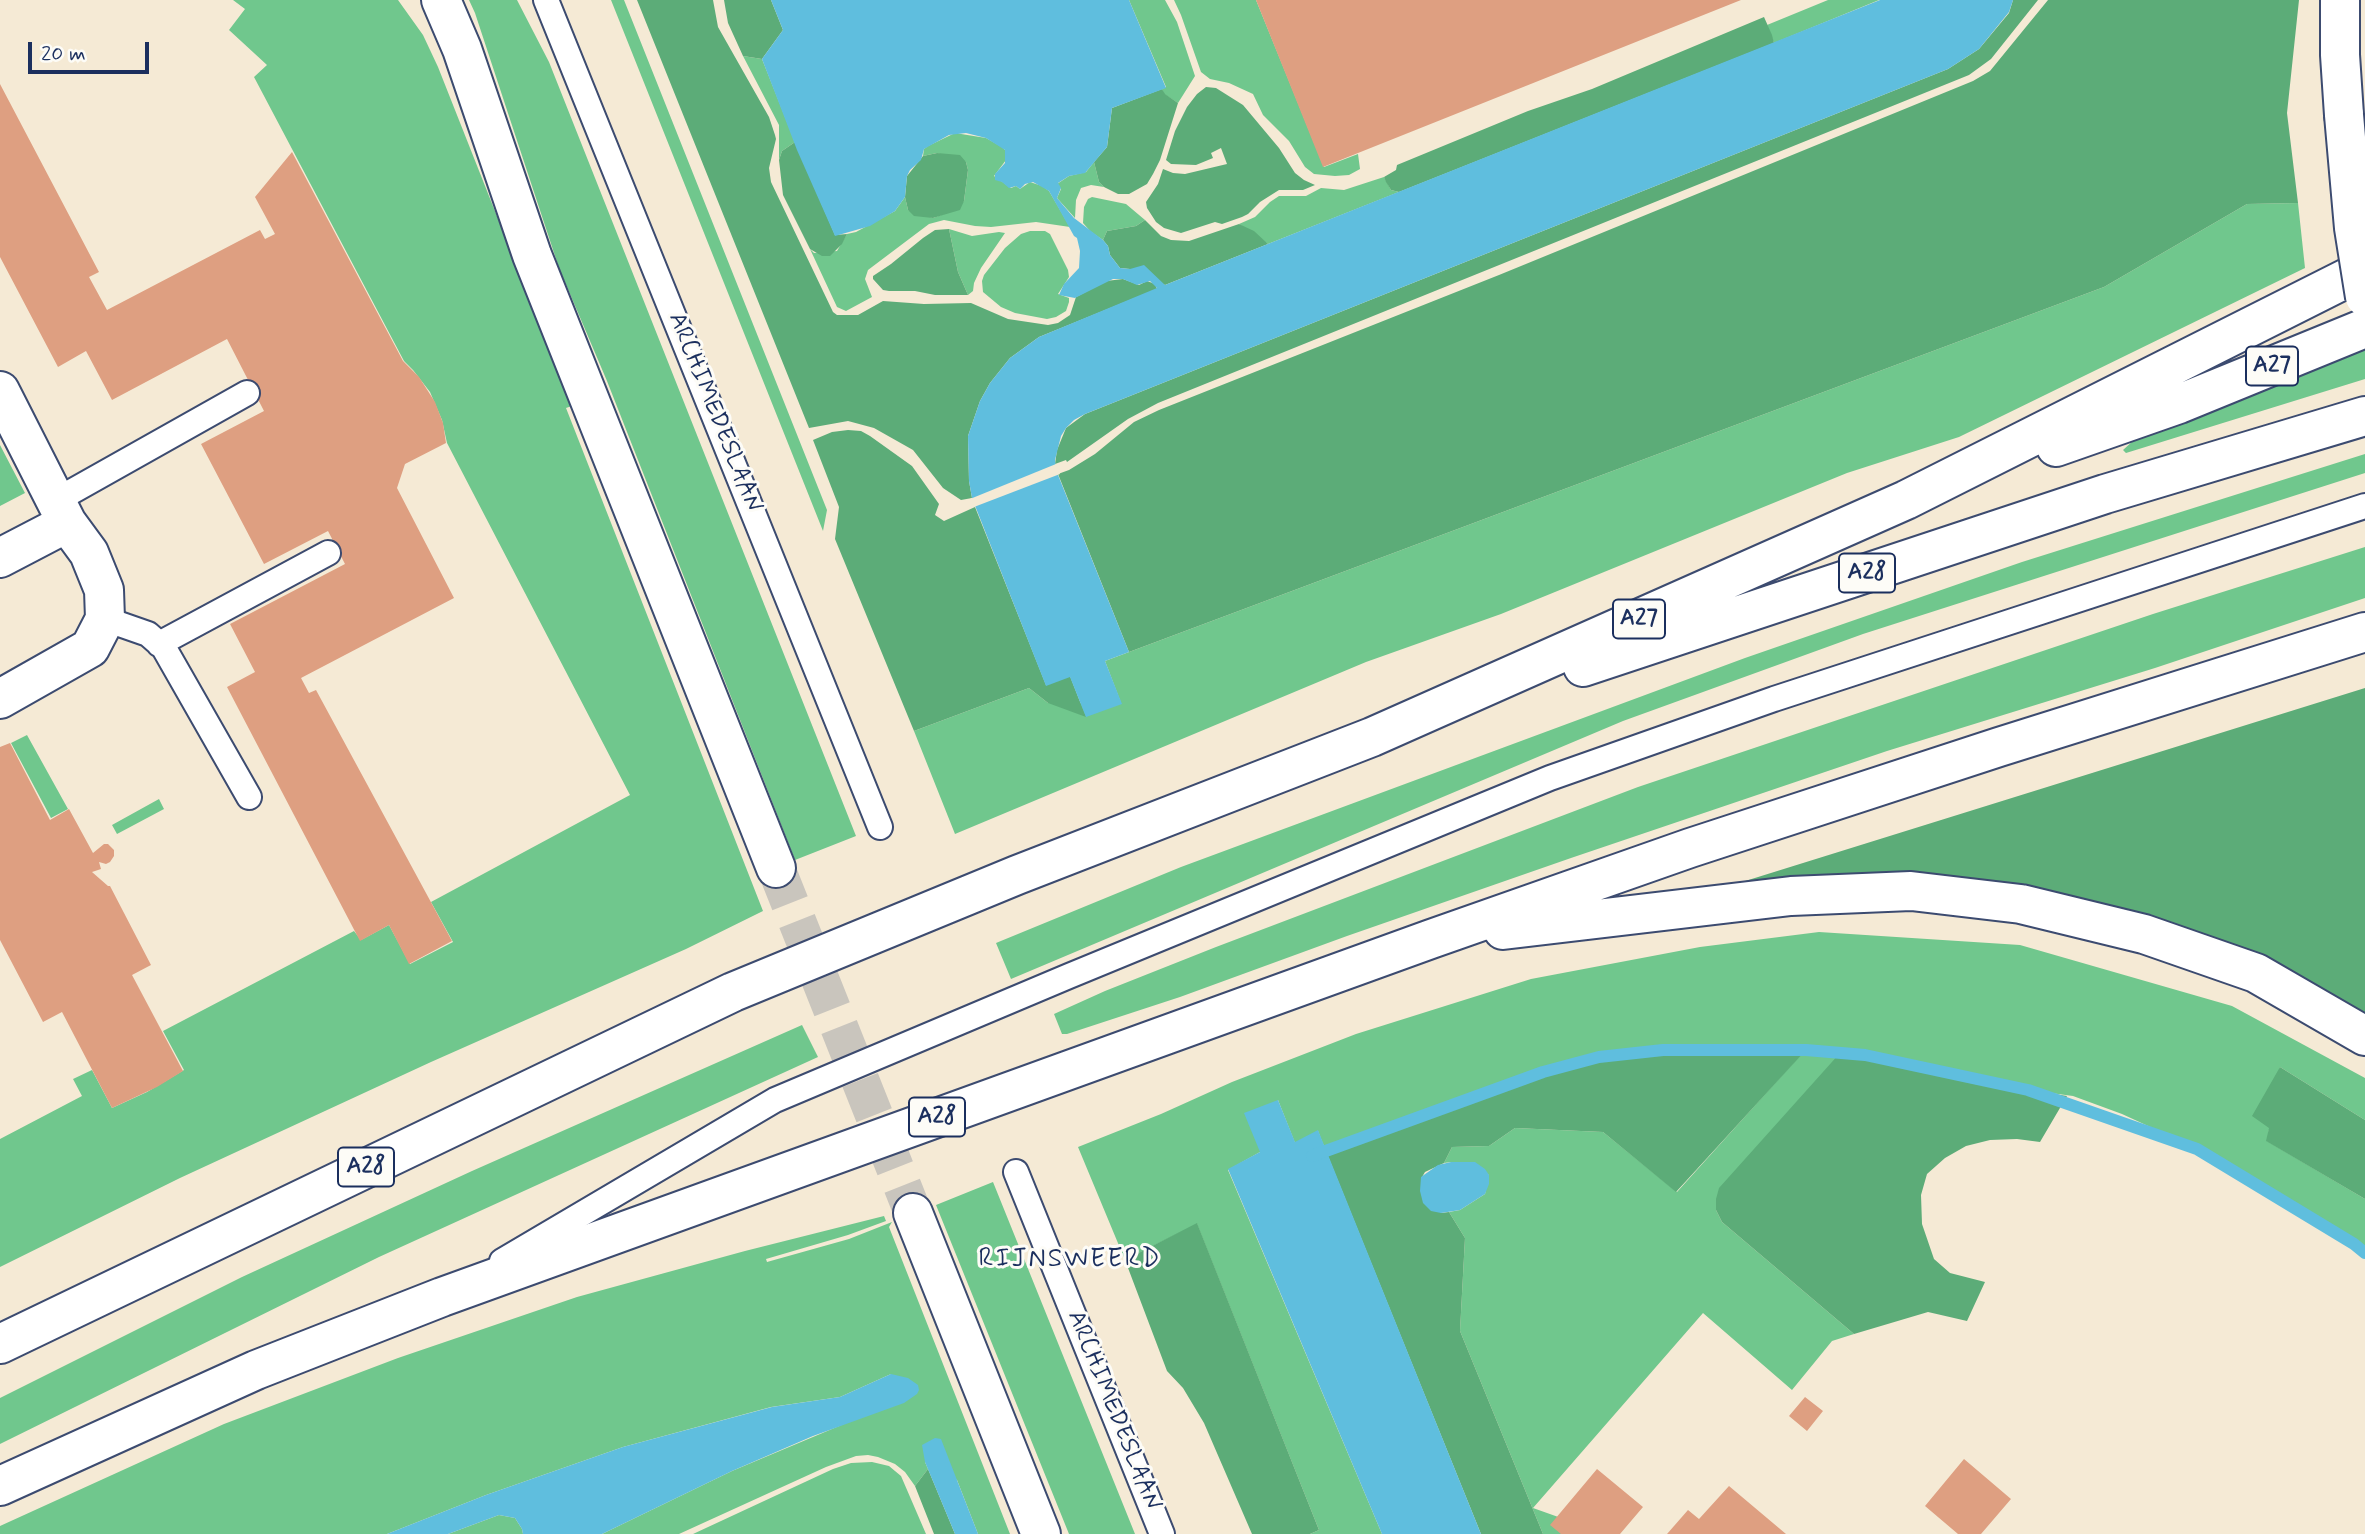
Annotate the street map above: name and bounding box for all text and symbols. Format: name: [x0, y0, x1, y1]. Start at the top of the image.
scale bar: [32, 28, 152, 72]
text: 20 m: [41, 40, 86, 68]
street label: ARCHIMEDESLAAN: [661, 309, 767, 517]
road number: A27: [2246, 346, 2298, 386]
road number: A28: [1839, 554, 1895, 593]
road number: A27: [1613, 600, 1665, 638]
road number: A28: [909, 1098, 965, 1136]
road number: A28: [338, 1148, 394, 1186]
district label: RIJNSWEERD: [979, 1245, 1161, 1277]
street label: ARCHIMEDESLAAN: [1060, 1307, 1166, 1515]

